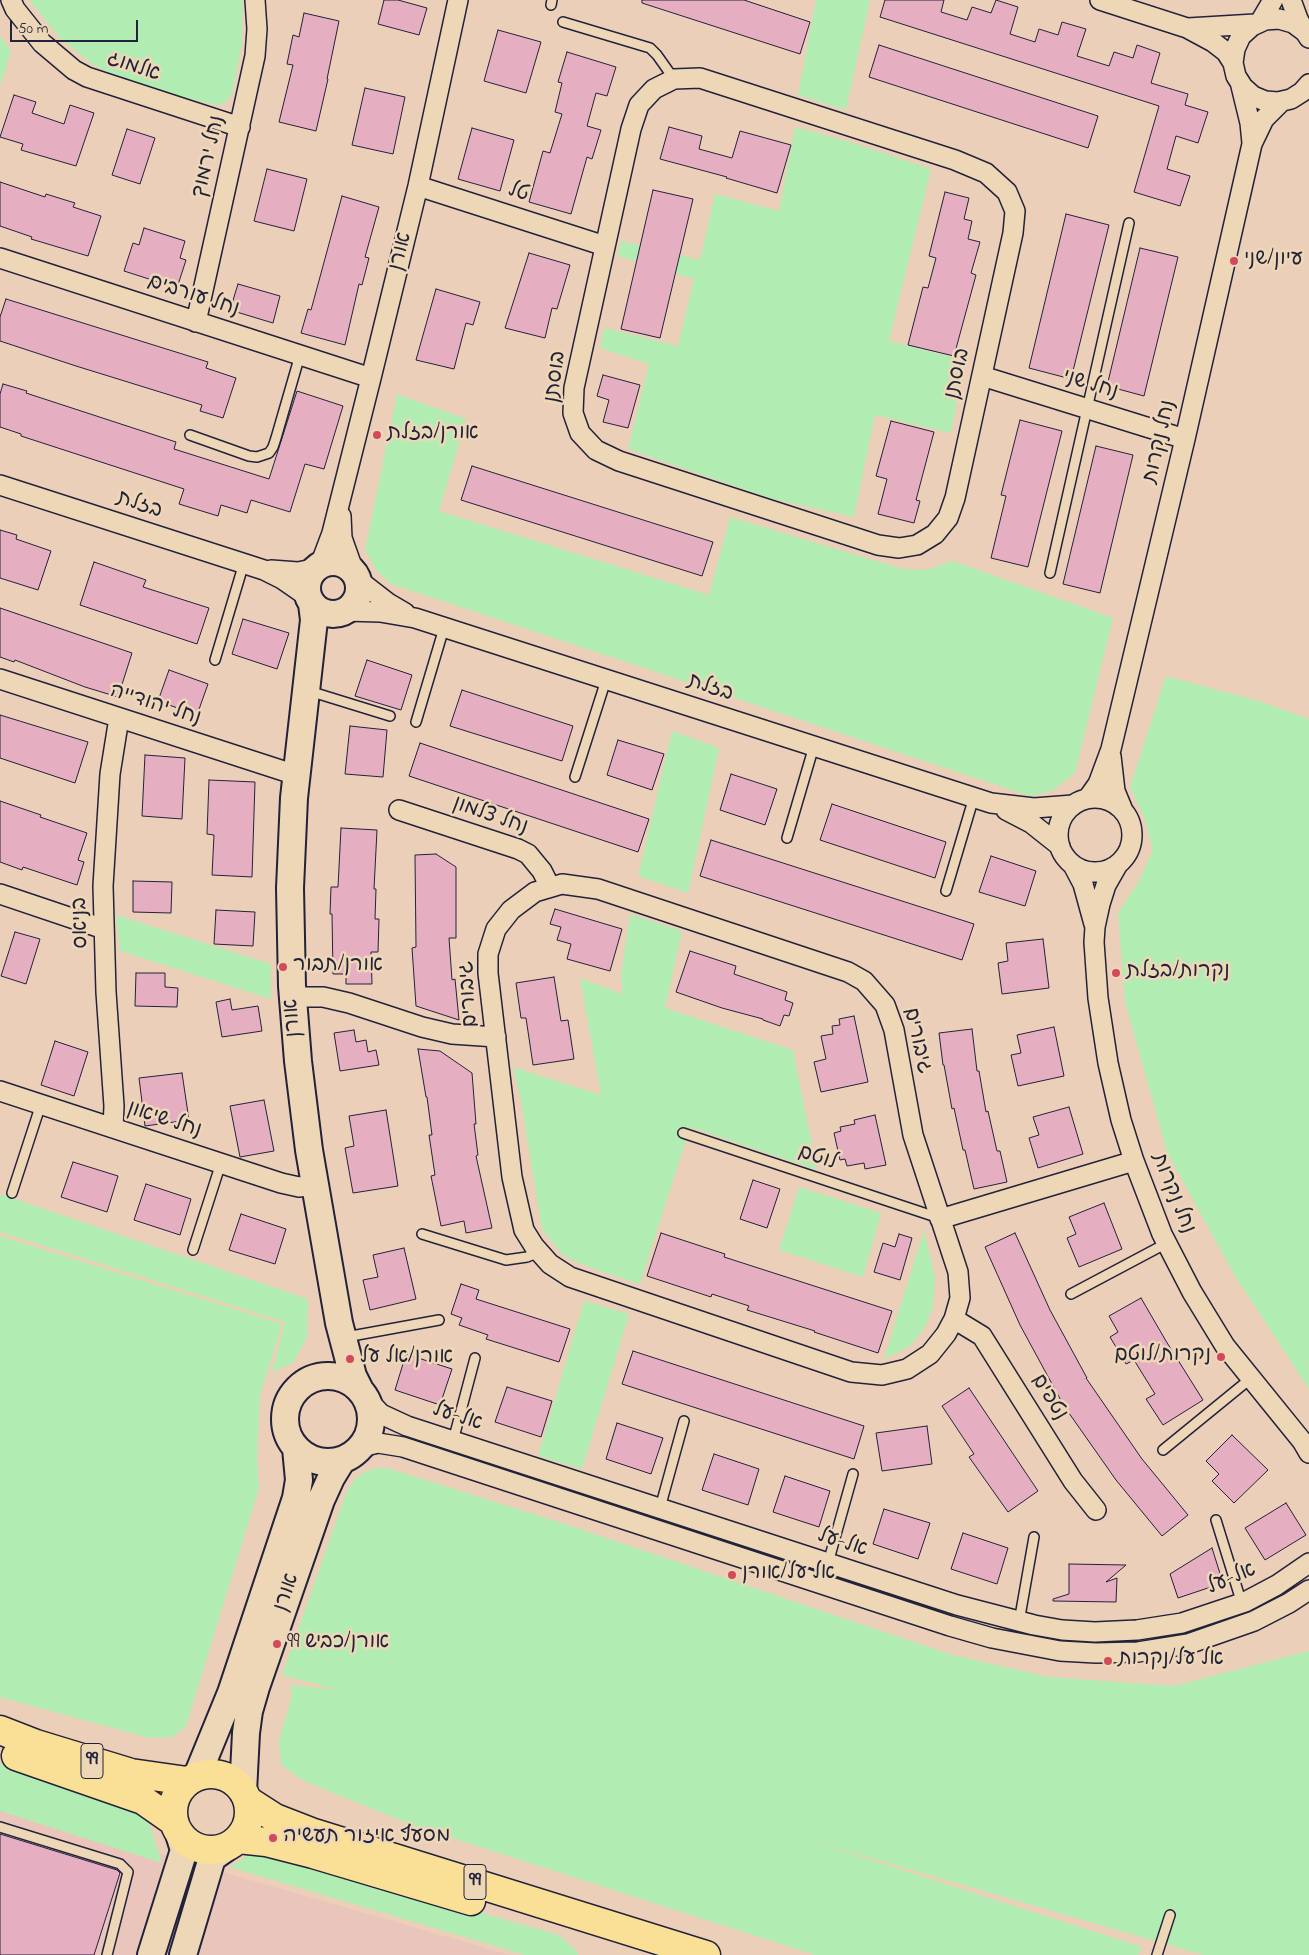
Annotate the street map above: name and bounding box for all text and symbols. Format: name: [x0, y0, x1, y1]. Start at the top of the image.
scale bar: [12, 10, 140, 42]
text: 50 m: [18, 18, 48, 40]
street label: אלמוג: [103, 48, 163, 88]
street label: נחל ירמוך: [188, 113, 232, 201]
street label: טל: [504, 179, 532, 209]
street label: אורן: [385, 230, 419, 274]
place label: עיון/שני: [1244, 248, 1303, 274]
marker: עיון/שני: [1228, 255, 1240, 267]
street label: נחל עורבים: [144, 270, 242, 324]
street label: בוסתן: [941, 346, 977, 402]
street label: בוסתן: [541, 350, 573, 404]
street label: נחל שני: [1059, 366, 1121, 406]
street label: נחל נקרות: [1139, 398, 1183, 486]
place label: אורן/בזלת: [387, 422, 479, 448]
marker: אורן/בזלת: [371, 429, 383, 441]
street label: בזלת: [113, 487, 165, 525]
street label: בזלת: [684, 670, 736, 708]
street label: נחל יהודייה: [106, 679, 204, 733]
street label: נחל צלמון: [449, 792, 531, 842]
street label: בניאס: [69, 897, 95, 949]
place label: אורן/תבור: [293, 954, 383, 980]
street label: גיבורים: [455, 960, 485, 1028]
place label: נקרות/בזלת: [1126, 960, 1230, 986]
marker: אורן/תבור: [277, 961, 289, 973]
marker: נקרות/בזלת: [1110, 967, 1122, 979]
street label: אורן: [280, 998, 308, 1038]
street label: גיבורים: [896, 1006, 936, 1076]
street label: נחל שיאון: [124, 1097, 204, 1145]
street label: לוטם: [794, 1141, 840, 1177]
street label: נחל נקרות: [1144, 1150, 1200, 1238]
place label: נקרות/לוטם: [1114, 1344, 1211, 1370]
place label: אורן/אל על: [360, 1346, 453, 1372]
marker: נקרות/לוטם: [1215, 1351, 1227, 1363]
marker: אורן/אל על: [344, 1353, 356, 1365]
street label: נטפים: [1024, 1370, 1072, 1426]
street label: אל-על: [429, 1398, 485, 1438]
street label: אל-על: [814, 1524, 870, 1564]
street label: אל-על: [1204, 1559, 1260, 1601]
place label: אל על/אורן: [742, 1562, 835, 1588]
marker: אל על/אורן: [726, 1569, 738, 1581]
street label: אורן: [270, 1571, 306, 1615]
place label: אורן/כביש 99: [287, 1631, 389, 1657]
marker: אורן/כביש 99: [271, 1638, 283, 1650]
place label: אל על/נקרות: [1118, 1648, 1223, 1674]
marker: אל על/נקרות: [1102, 1655, 1114, 1667]
road number: 99: [81, 1744, 103, 1778]
place label: מסעף איזור תעשיה: [283, 1825, 450, 1851]
marker: מסעף איזור תעשיה: [267, 1832, 279, 1844]
road number: 99: [464, 1864, 486, 1900]

